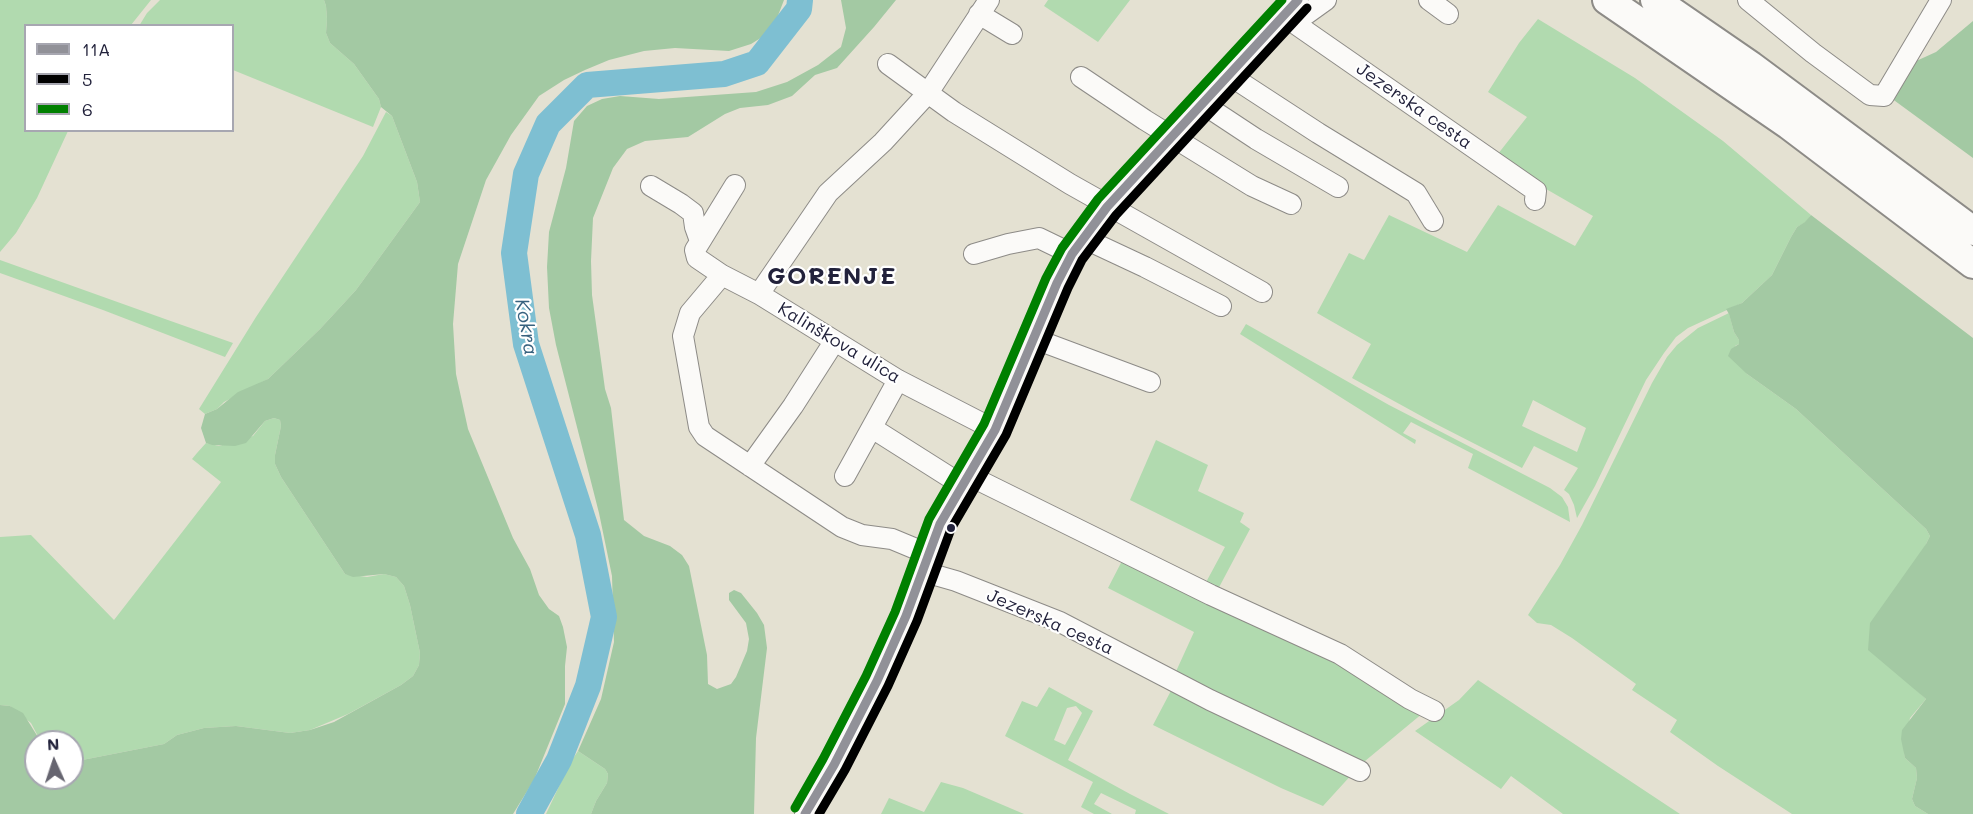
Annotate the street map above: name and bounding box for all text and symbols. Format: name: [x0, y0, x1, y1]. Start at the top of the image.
legend: [24, 24, 234, 132]
text: 11A: [82, 37, 111, 61]
street label: Jezerska cesta: [1352, 58, 1476, 154]
text: 5: [82, 67, 93, 91]
text: 6: [82, 97, 93, 121]
district label: GORENJE: [767, 263, 897, 291]
water label: Kokra: [509, 297, 543, 357]
street label: Kalinškova ulica: [774, 298, 904, 388]
unlabelled marker: [945, 522, 957, 534]
street label: Jezerska cesta: [983, 584, 1117, 660]
north arrow: [24, 730, 84, 790]
text: N: [47, 733, 60, 754]

